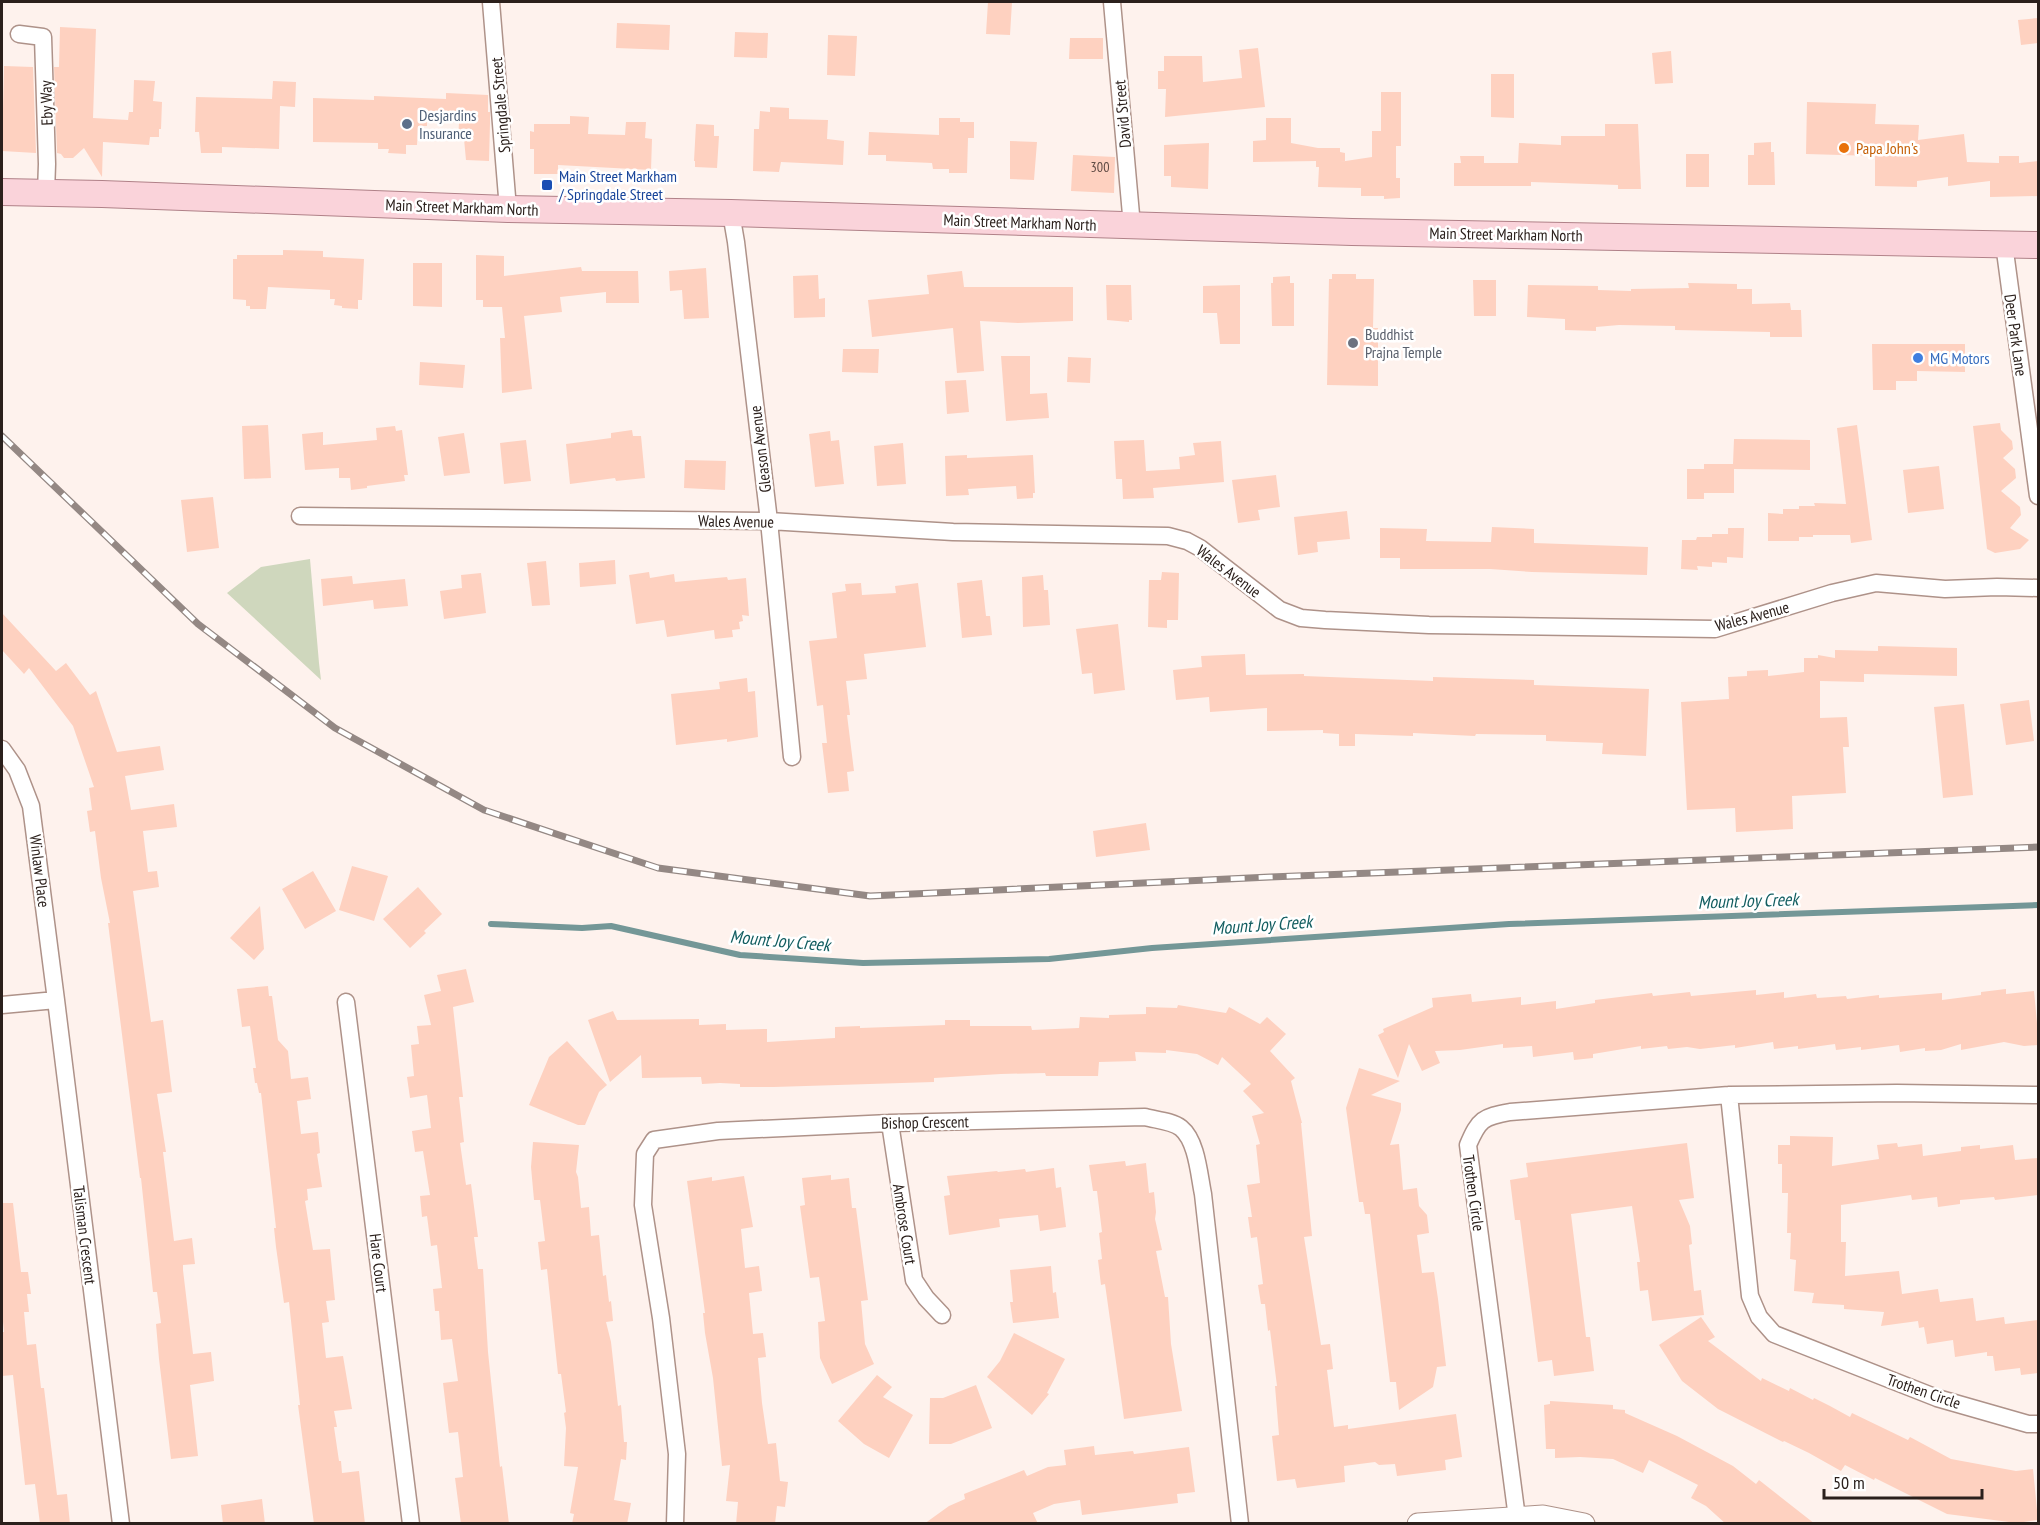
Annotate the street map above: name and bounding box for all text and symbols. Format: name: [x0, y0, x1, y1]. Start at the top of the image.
street label: Springdale Street: [486, 56, 514, 154]
street label: David Street: [1109, 79, 1135, 149]
street label: Eby Way: [35, 80, 57, 126]
place label: Desjardins Insurance: [419, 105, 476, 143]
marker: Desjardins Insurance: [400, 117, 414, 131]
place label: Papa John's: [1856, 138, 1918, 158]
marker: Papa John's: [1837, 141, 1851, 155]
house number: 300: [1091, 158, 1109, 176]
place label: Main Street Markham / Springdale Street: [558, 166, 677, 204]
marker: Main Street Markham / Springdale Street: [540, 178, 554, 192]
street label: Main Street Markham North: [385, 194, 539, 220]
street label: Main Street Markham North: [943, 209, 1097, 235]
street label: Main Street Markham North: [1429, 223, 1583, 245]
street label: Deer Park Lane: [2000, 293, 2032, 377]
place label: Buddhist Prajna Temple: [1365, 324, 1442, 362]
marker: Buddhist Prajna Temple: [1346, 336, 1360, 350]
place label: MG Motors: [1930, 348, 1990, 368]
marker: MG Motors: [1911, 351, 1925, 365]
street label: Gleason Avenue: [745, 404, 775, 494]
street label: Wales Avenue: [698, 510, 774, 532]
street label: Wales Avenue: [1193, 540, 1265, 602]
street label: Wales Avenue: [1713, 597, 1791, 635]
street label: Winlaw Place: [26, 833, 54, 909]
water label: Mount Joy Creek: [1697, 887, 1801, 914]
water label: Mount Joy Creek: [1211, 909, 1315, 939]
water label: Mount Joy Creek: [729, 925, 833, 957]
street label: Bishop Crescent: [881, 1111, 970, 1133]
street label: Trothen Circle: [1459, 1154, 1489, 1232]
street label: Ambrose Court: [889, 1182, 921, 1266]
street label: Talisman Crescent: [69, 1185, 101, 1286]
street label: Hare Court: [365, 1232, 393, 1294]
street label: Trothen Circle: [1884, 1369, 1964, 1413]
scale bar: [1824, 1462, 1982, 1500]
text: 50 m: [1833, 1471, 1865, 1494]

